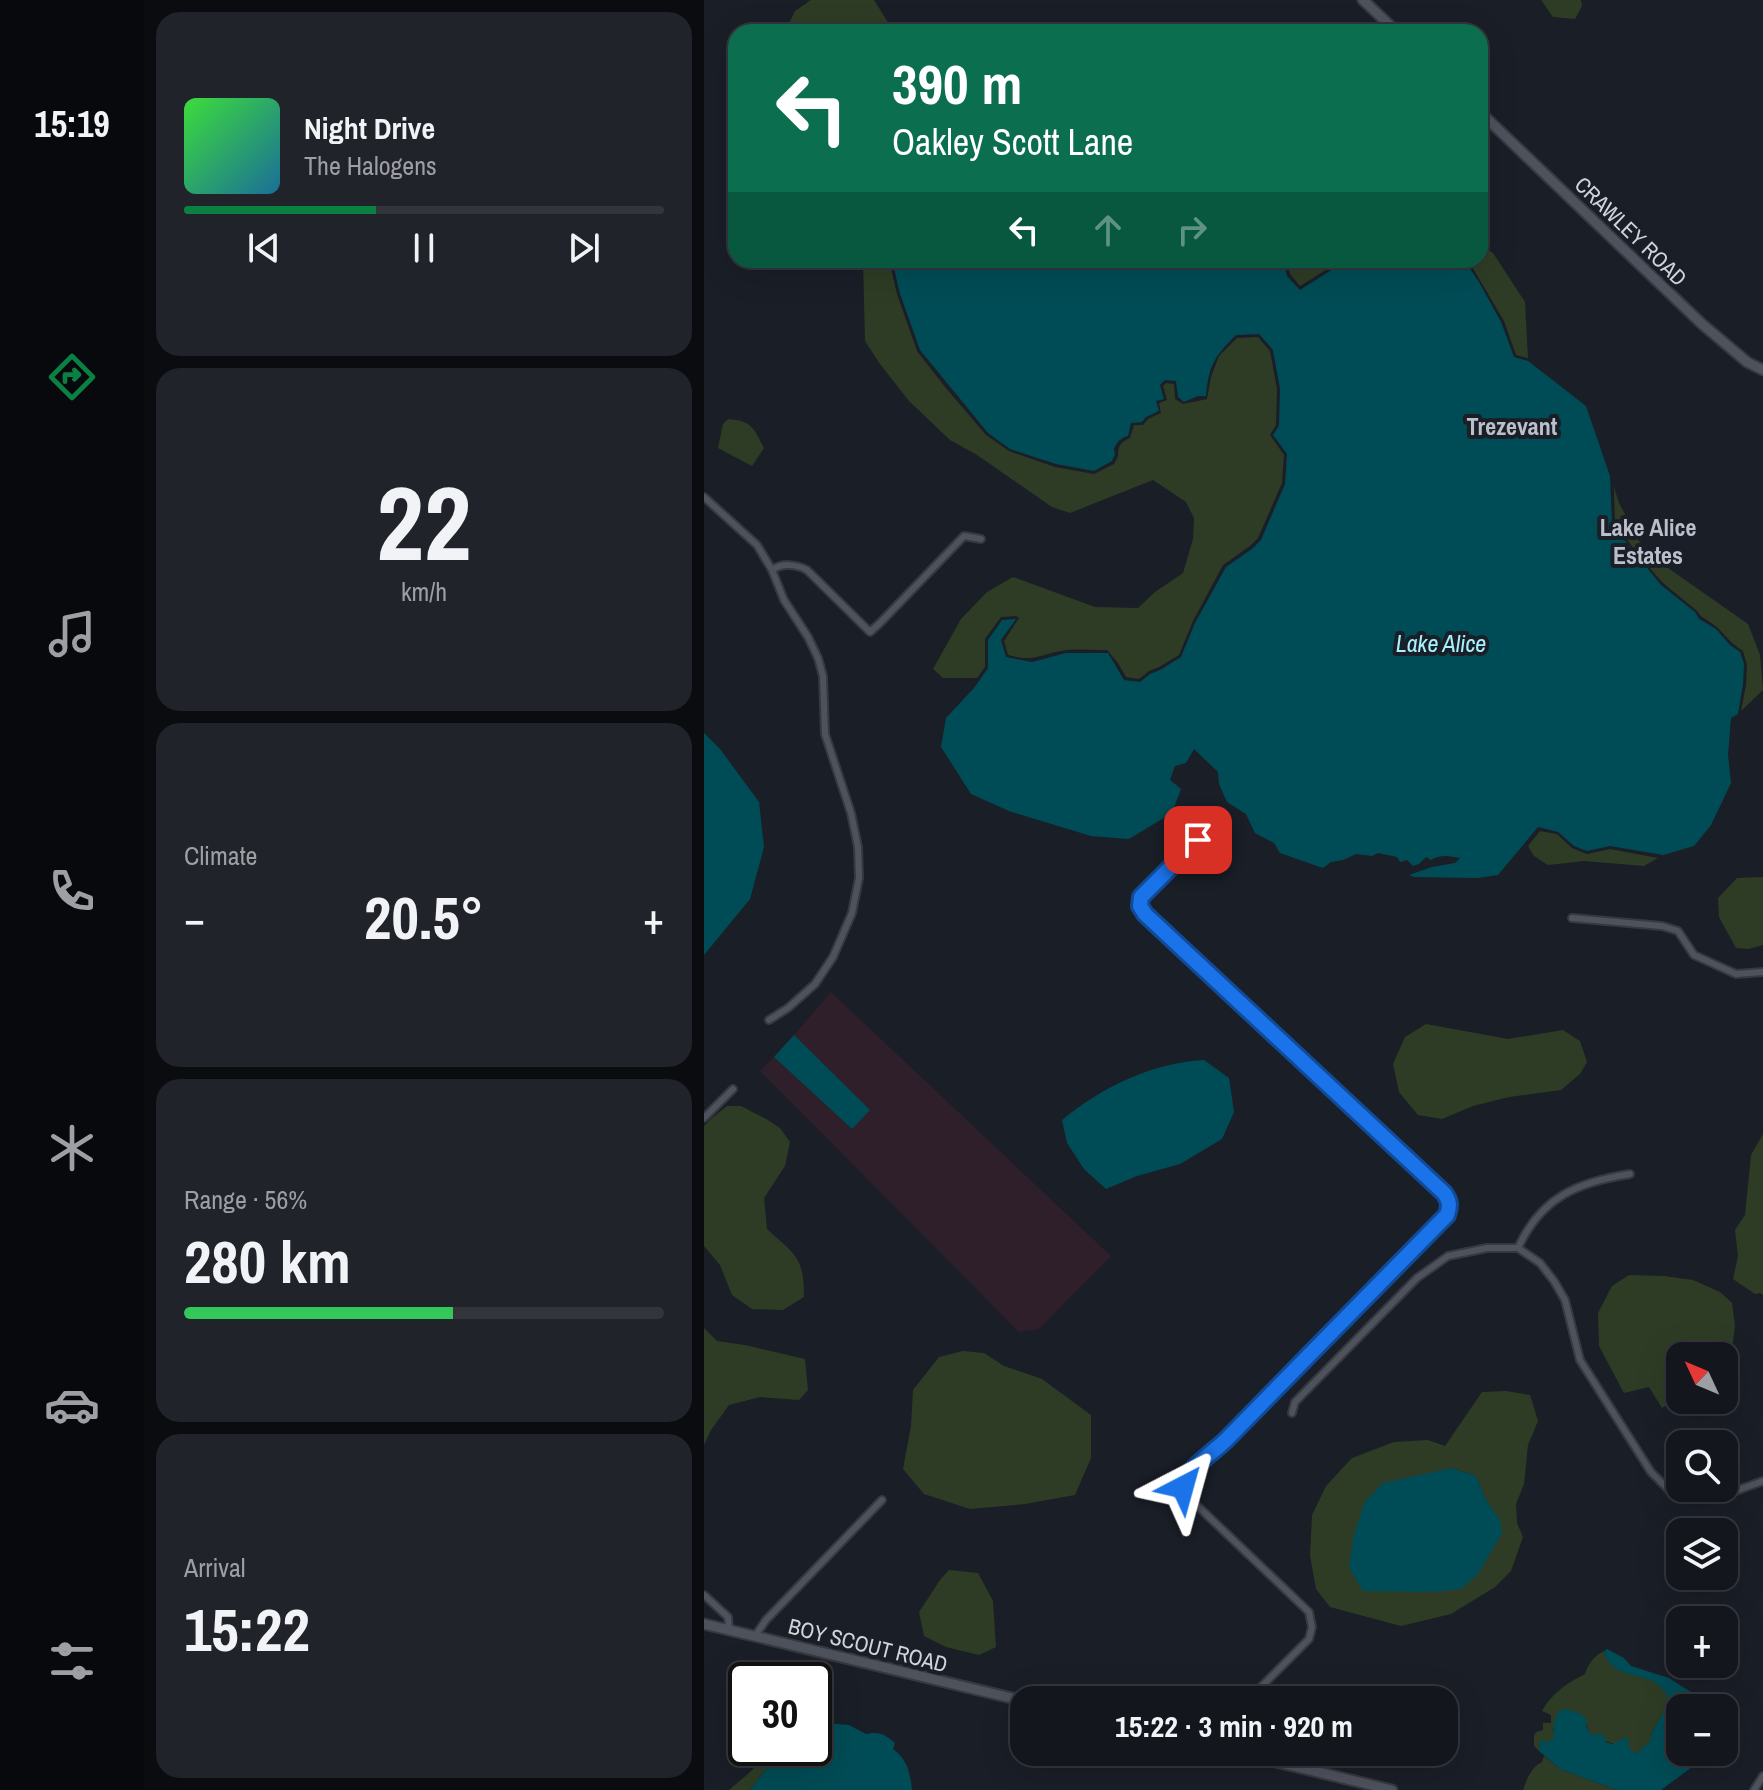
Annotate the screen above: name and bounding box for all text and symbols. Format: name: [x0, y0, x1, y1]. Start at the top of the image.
text: 390 m: [892, 46, 1022, 121]
icon: left: [760, 56, 864, 160]
text: 15:19: [34, 100, 110, 148]
text: Night Drive: [304, 108, 435, 148]
text: Oakley Scott Lane: [892, 118, 1133, 166]
text: The Halogens: [304, 148, 437, 183]
street label: CRAWLEY ROAD: [1568, 170, 1694, 292]
icon: left: [1002, 208, 1046, 252]
icon: ahead: [1086, 208, 1130, 252]
icon: right: [1170, 208, 1214, 252]
icon: previous: [242, 226, 286, 270]
icon: pause: [402, 226, 446, 270]
icon: next: [562, 226, 606, 270]
icon: directions: [44, 349, 100, 405]
district label: Trezevant: [1467, 410, 1558, 442]
text: 22: [377, 452, 471, 592]
district label: Lake Alice Estates: [1600, 511, 1696, 571]
text: km/h: [401, 574, 447, 609]
icon: music: [44, 606, 100, 662]
water label: Lake Alice: [1396, 627, 1486, 659]
pin: [1164, 806, 1232, 874]
icon: arrive: [1176, 818, 1220, 862]
text: Climate: [184, 838, 257, 873]
icon: phone: [44, 863, 100, 919]
text: 20.5°: [364, 877, 484, 958]
text: −: [184, 888, 205, 948]
text: +: [643, 888, 664, 948]
icon: climate: [44, 1120, 100, 1176]
text: Range · 56%: [184, 1182, 307, 1217]
text: 280 km: [184, 1221, 351, 1302]
north arrow: [1666, 1342, 1738, 1414]
map controls: [1666, 1342, 1738, 1766]
icon: car: [44, 1377, 100, 1433]
button: search: [1666, 1430, 1738, 1502]
position arrow: [1141, 1445, 1225, 1529]
button: layers: [1666, 1518, 1738, 1590]
text: Arrival: [184, 1550, 246, 1585]
text: 15:22: [184, 1589, 310, 1670]
button: +: [1666, 1606, 1738, 1678]
street label: BOY SCOUT ROAD: [785, 1611, 951, 1679]
icon: filters: [44, 1633, 100, 1689]
speed limit sign: 30: [728, 1662, 832, 1766]
button: −: [1666, 1694, 1738, 1766]
text: 15:22 · 3 min · 920 m: [1115, 1706, 1353, 1746]

